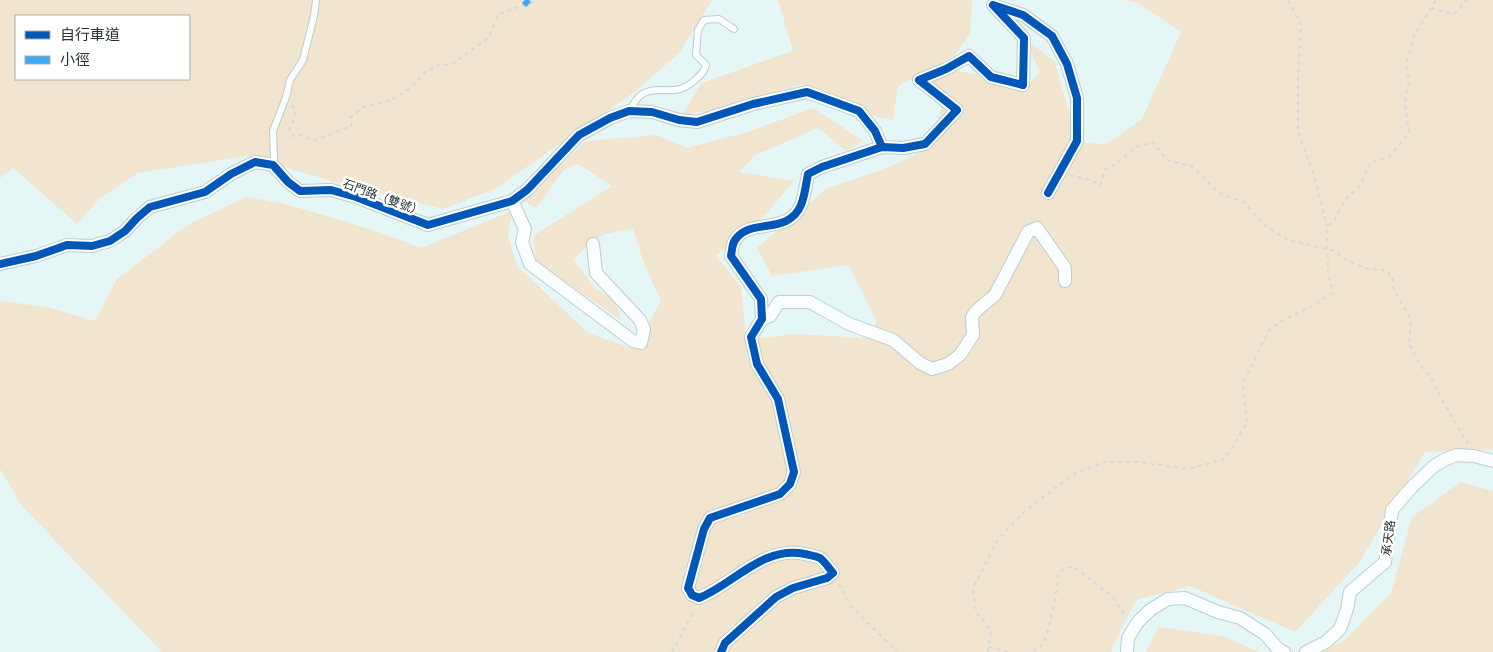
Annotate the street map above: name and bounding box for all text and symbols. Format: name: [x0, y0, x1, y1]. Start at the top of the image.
legend: [15, 15, 190, 80]
text: 自行車道: [60, 25, 120, 44]
text: 小徑: [60, 50, 90, 69]
street label: 石門路（雙號）: [341, 176, 425, 218]
street label: 承天路: [1378, 519, 1398, 557]

